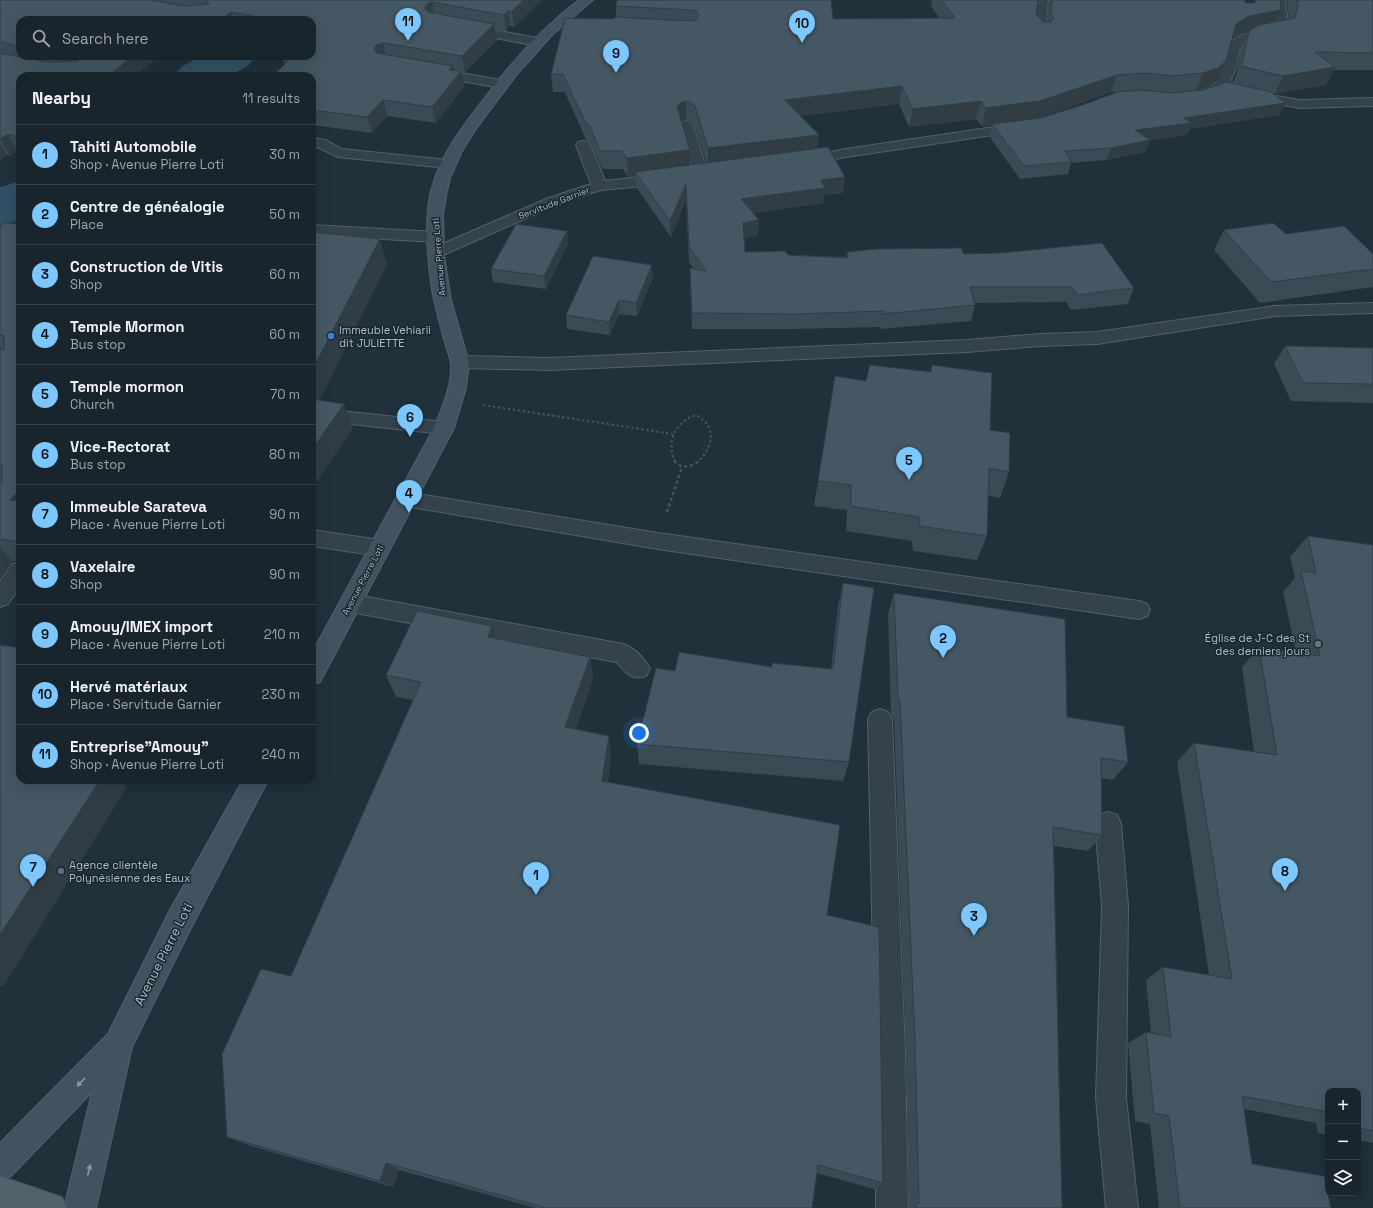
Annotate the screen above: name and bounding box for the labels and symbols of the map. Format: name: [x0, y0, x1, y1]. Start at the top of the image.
pin: 11: [395, 8, 421, 41]
pin: 10: [789, 10, 815, 43]
pin: 9: [603, 40, 629, 73]
street label: Servitude Garnier: [517, 184, 592, 222]
street label: Avenue Pierre Loti: [430, 218, 448, 296]
place label: Immeuble Vehiarii dit JULIETTE: [339, 323, 431, 350]
marker: Immeuble Vehiarii dit JULIETTE: [326, 331, 336, 341]
pin: 6: [397, 404, 423, 437]
pin: 5: [896, 447, 922, 480]
pin: 4: [396, 480, 422, 513]
street label: Avenue Pierre Loti: [339, 543, 387, 617]
pin: 2: [930, 625, 956, 658]
place label: Église de J-C des St des derniers jours: [1205, 631, 1310, 658]
marker: Église de J-C des St des derniers jours: [1313, 639, 1323, 649]
your location: [629, 723, 649, 743]
pin: 7: [20, 854, 46, 887]
place label: Agence clientèle Polynésienne des Eaux: [69, 858, 191, 885]
pin: 8: [1272, 858, 1298, 891]
pin: 1: [523, 862, 549, 895]
marker: Agence clientèle Polynésienne des Eaux: [56, 866, 66, 876]
street label: Avenue Pierre Loti: [130, 900, 197, 1008]
pin: 3: [961, 903, 987, 936]
one-way arrow: [76, 1077, 86, 1087]
one-way arrow: [86, 1164, 92, 1176]

